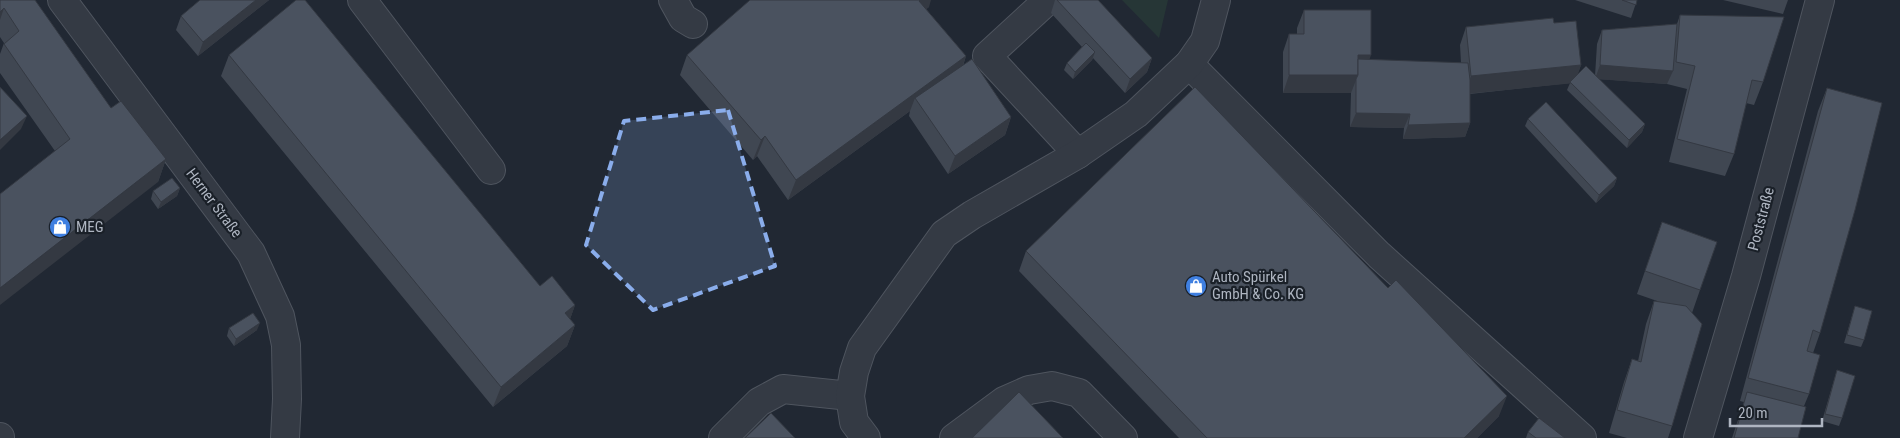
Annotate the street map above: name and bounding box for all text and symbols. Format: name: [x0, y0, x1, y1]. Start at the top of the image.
street label: Herner Straße: [182, 165, 246, 241]
street label: Poststraße: [1744, 185, 1778, 253]
shop icon: MEG: [48, 215, 72, 239]
place label: MEG: [76, 218, 104, 236]
place label: Auto Spürkel GmbH & Co. KG: [1212, 268, 1304, 303]
shop icon: Auto Spürkel GmbH & Co. KG: [1184, 274, 1208, 298]
scale bar: [1730, 396, 1822, 428]
text: 20 m: [1738, 404, 1768, 422]

